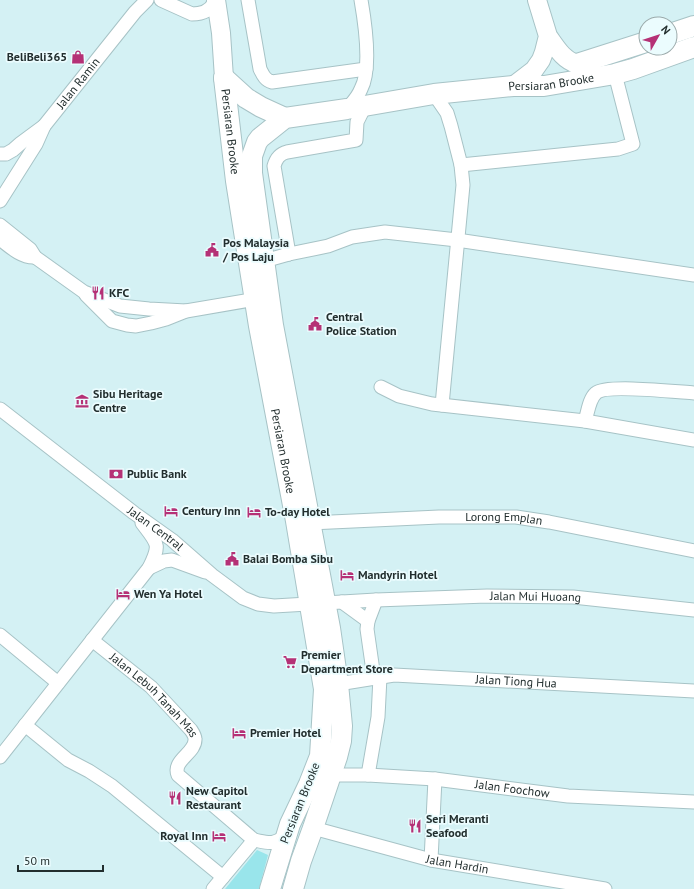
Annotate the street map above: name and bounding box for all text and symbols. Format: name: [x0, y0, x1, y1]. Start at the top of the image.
north arrow: [638, 16, 678, 56]
text: N: [658, 22, 673, 37]
place label: BeliBeli365: [7, 49, 67, 64]
shop icon: BeliBeli365: [70, 49, 86, 65]
street label: Jalan Ramin: [52, 54, 103, 112]
street label: Persiaran Brooke: [508, 70, 595, 93]
street label: Persiaran Brooke: [218, 88, 243, 175]
place label: Pos Malaysia / Pos Laju: [222, 235, 289, 264]
public building icon: Pos Malaysia / Pos Laju: [204, 242, 220, 258]
restaurant icon: KFC: [90, 285, 106, 301]
place label: KFC: [109, 285, 130, 300]
place label: Central Police Station: [326, 309, 397, 338]
public building icon: Central Police Station: [307, 316, 323, 332]
place label: Sibu Heritage Centre: [93, 386, 163, 415]
museum icon: Sibu Heritage Centre: [74, 393, 90, 409]
street label: Persiaran Brooke: [268, 407, 299, 495]
bank icon: Public Bank: [108, 466, 124, 482]
place label: Public Bank: [127, 466, 187, 481]
street label: Jalan Central: [124, 502, 187, 554]
hotel icon: Century Inn: [163, 503, 179, 519]
place label: Century Inn: [182, 503, 241, 518]
hotel icon: To-day Hotel: [246, 504, 262, 520]
place label: To-day Hotel: [265, 504, 330, 519]
street label: Lorong Emplan: [465, 509, 543, 528]
public building icon: Balai Bomba Sibu: [224, 551, 240, 567]
place label: Balai Bomba Sibu: [243, 551, 333, 566]
hotel icon: Mandyrin Hotel: [339, 567, 355, 583]
place label: Mandyrin Hotel: [358, 567, 438, 582]
hotel icon: Wen Ya Hotel: [115, 586, 131, 602]
place label: Wen Ya Hotel: [134, 586, 203, 601]
street label: Jalan Mui Huoang: [489, 588, 582, 605]
place label: Premier Department Store: [301, 647, 393, 676]
street label: Jalan Lebuh Tanah Mas: [106, 648, 202, 740]
supermarket icon: Premier Department Store: [282, 654, 298, 670]
street label: Jalan Tiong Hua: [474, 671, 557, 691]
hotel icon: Premier Hotel: [231, 725, 247, 741]
place label: Premier Hotel: [250, 725, 322, 740]
street label: Persiaran Brooke: [276, 760, 323, 846]
street label: Jalan Foochow: [473, 776, 551, 801]
place label: New Capitol Restaurant: [186, 783, 248, 812]
restaurant icon: New Capitol Restaurant: [167, 790, 183, 806]
place label: Seri Meranti Seafood: [426, 811, 489, 840]
restaurant icon: Seri Meranti Seafood: [407, 818, 423, 834]
place label: Royal Inn: [160, 828, 208, 843]
hotel icon: Royal Inn: [211, 828, 227, 844]
scale bar: [18, 847, 103, 873]
street label: Jalan Hardin: [424, 851, 490, 876]
text: 50 m: [24, 853, 50, 868]

